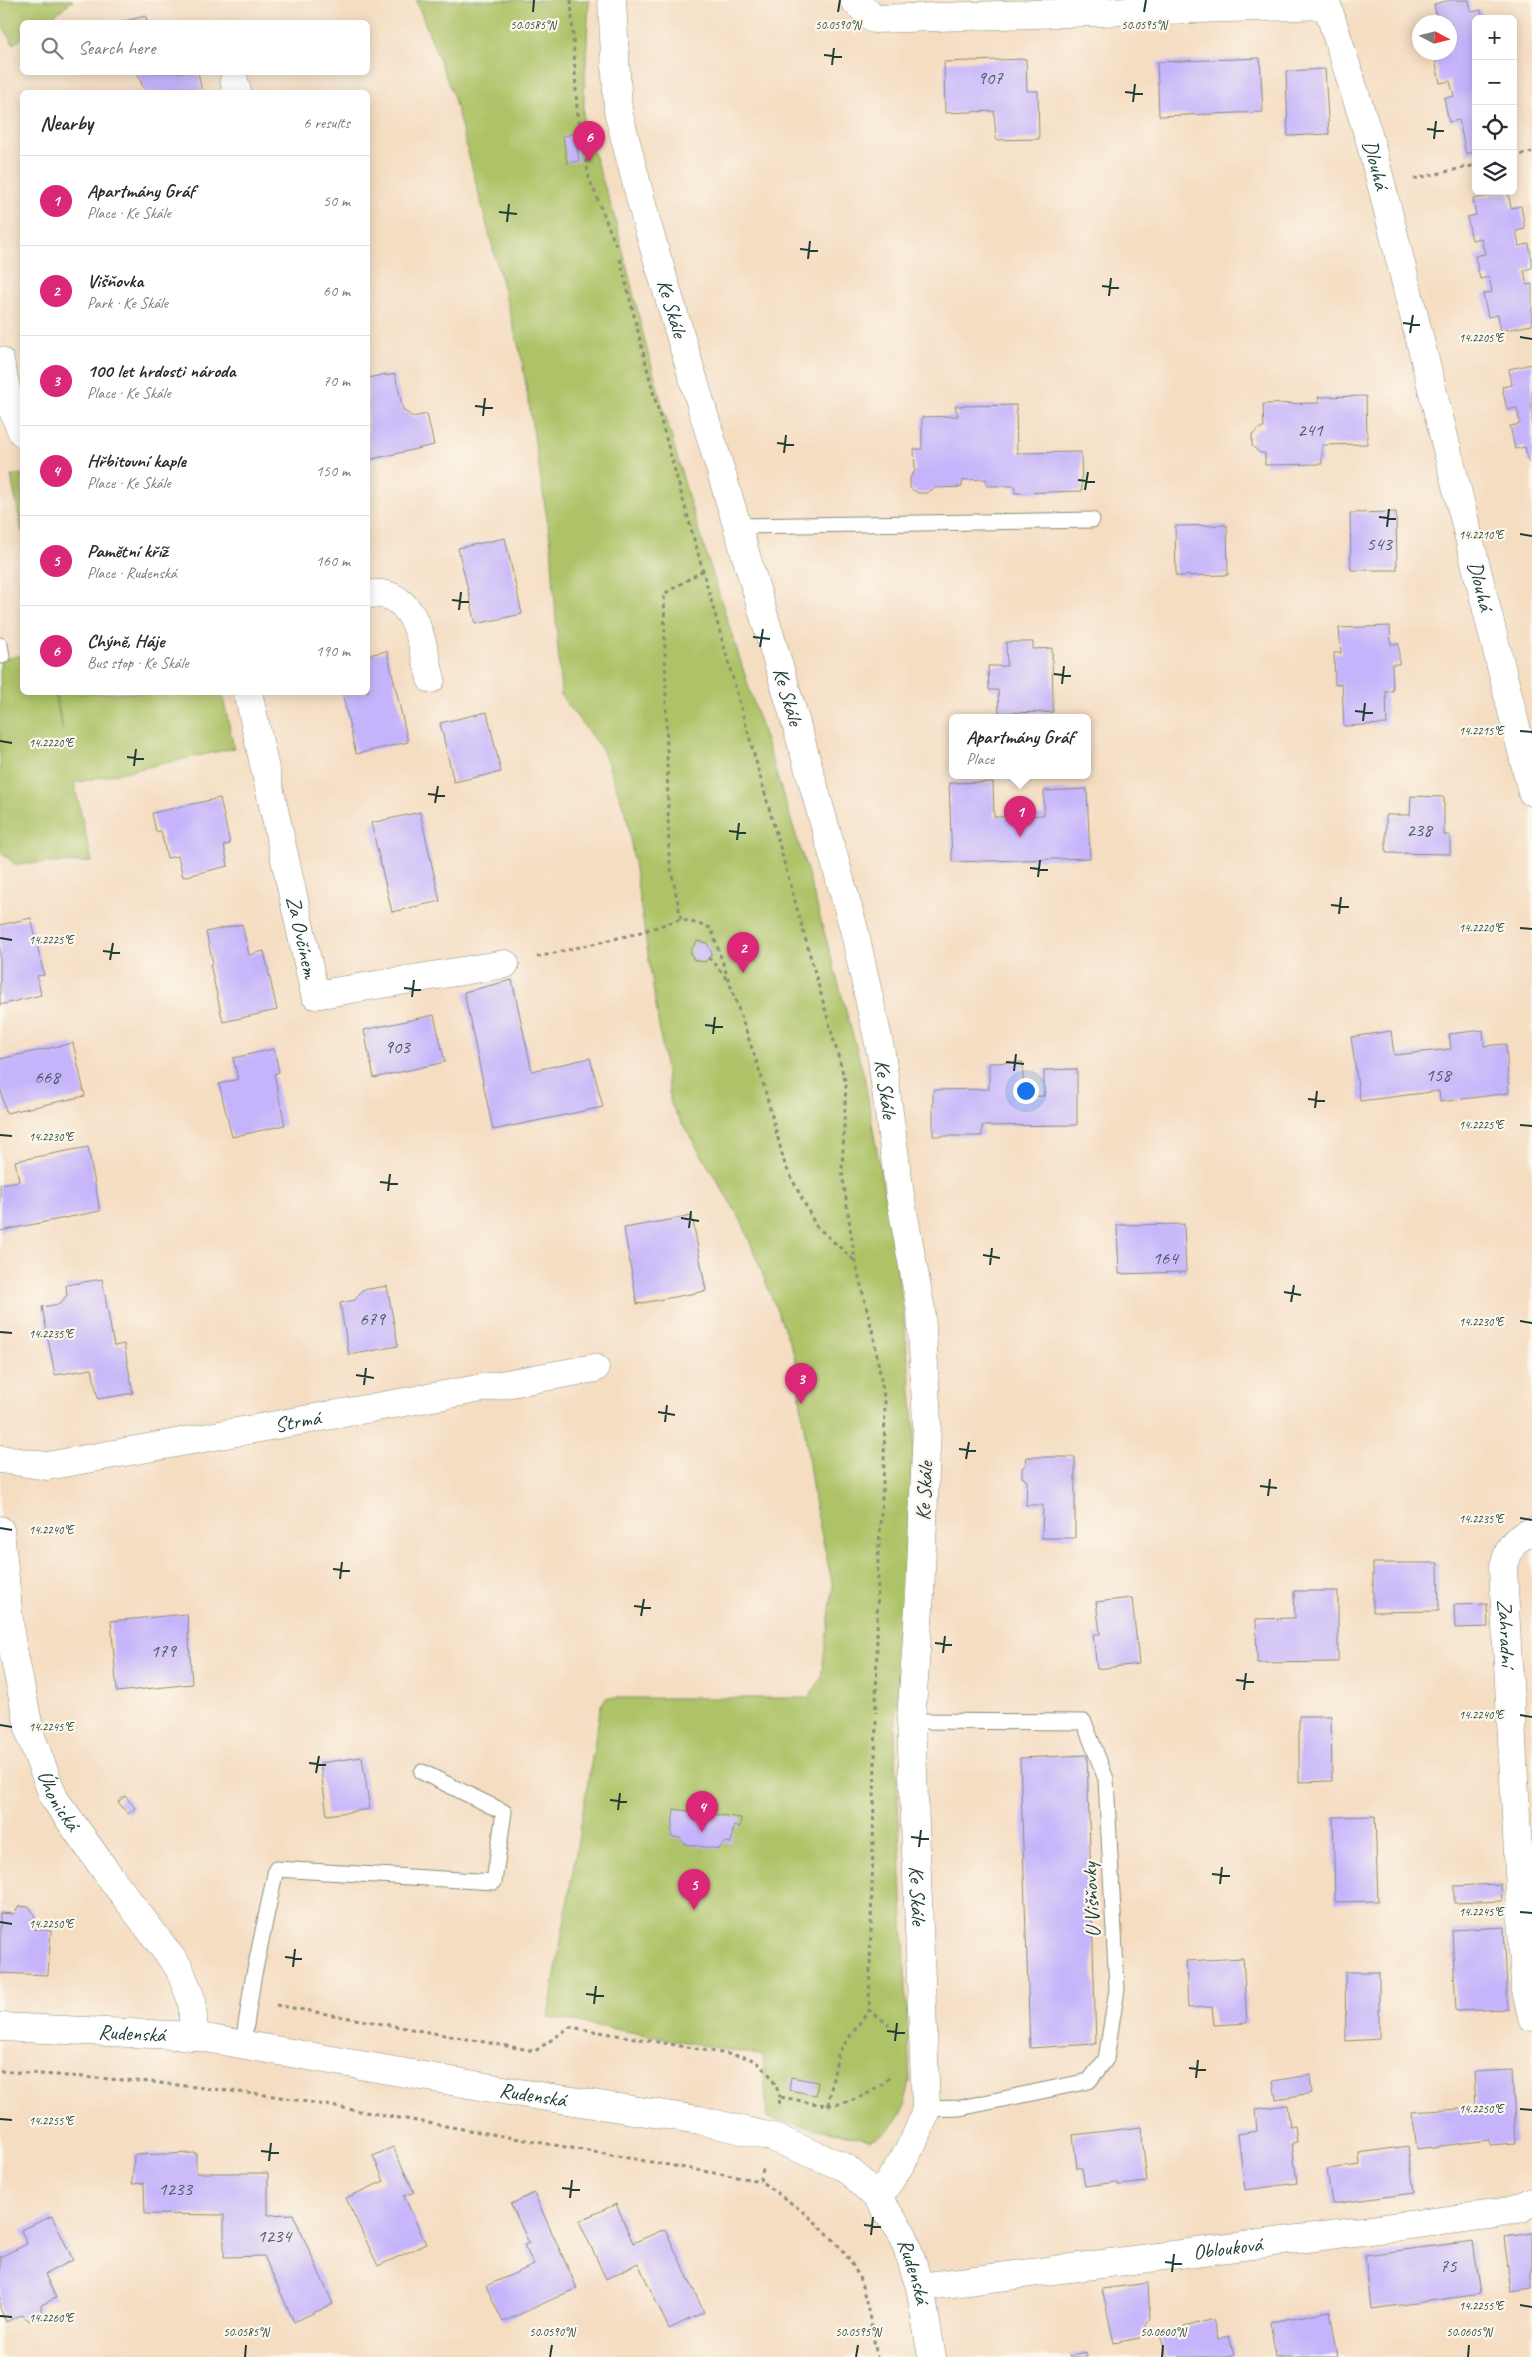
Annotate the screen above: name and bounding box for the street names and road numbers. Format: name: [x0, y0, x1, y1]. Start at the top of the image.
street label: Dlouhá: [1357, 137, 1396, 194]
street label: Ke Skále: [651, 276, 694, 343]
street label: Dlouhá: [1462, 559, 1500, 615]
street label: Ke Skále: [767, 665, 809, 731]
street label: Za Ovčínem: [280, 894, 324, 982]
street label: Ke Skále: [869, 1058, 903, 1122]
street label: Strmá: [273, 1404, 324, 1438]
street label: Ke Skále: [909, 1459, 939, 1521]
street label: Zahradní: [1492, 1599, 1521, 1671]
street label: Úhonická: [32, 1767, 87, 1837]
street label: U Višňovky: [1076, 1860, 1106, 1938]
street label: Ke Skále: [904, 1866, 932, 1928]
street label: Rudenská: [98, 2019, 168, 2048]
street label: Rudenská: [497, 2077, 570, 2113]
street label: Oblouková: [1191, 2231, 1265, 2265]
street label: Rudenská: [892, 2235, 936, 2308]

